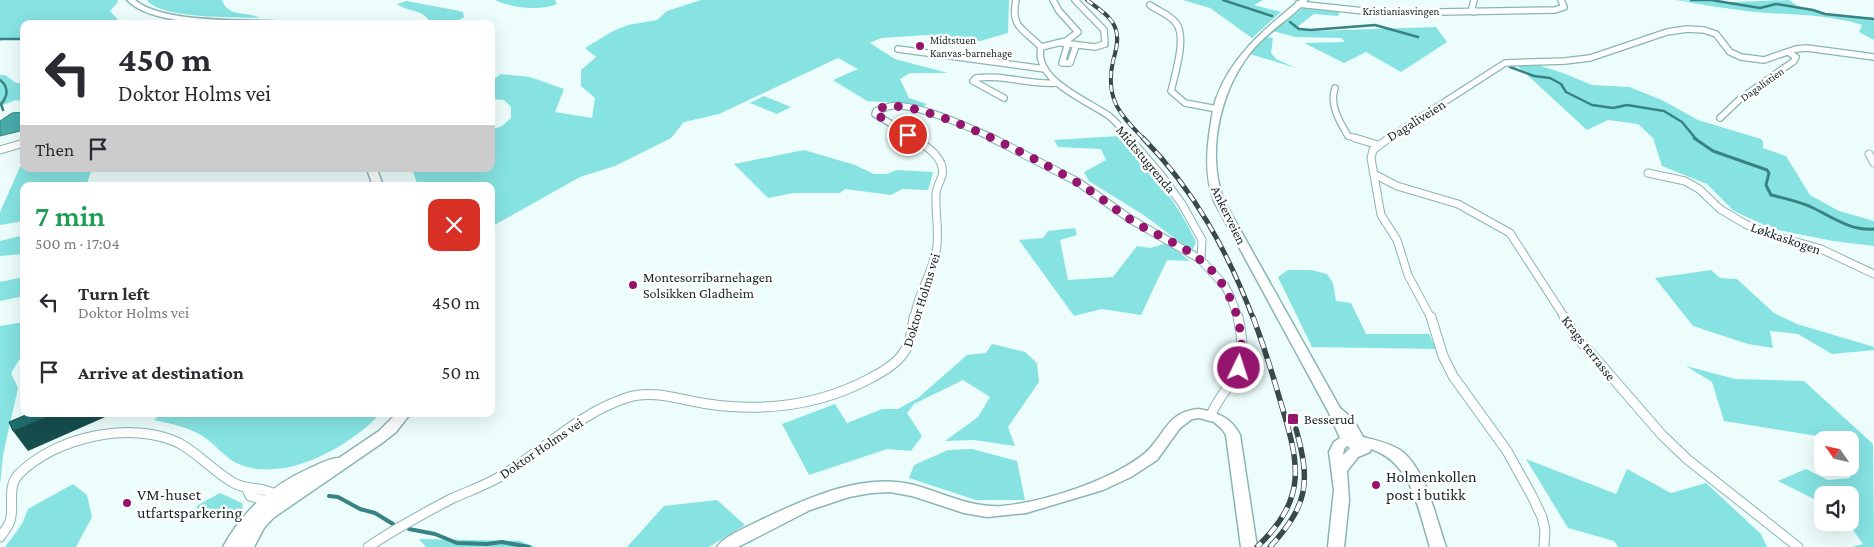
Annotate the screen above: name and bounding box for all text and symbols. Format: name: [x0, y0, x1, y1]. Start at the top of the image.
street label: Kristianiasvingen: [1362, 5, 1440, 18]
place label: Midtstuen Kanvas-barnehage: [930, 34, 1012, 60]
icon: left: [35, 40, 100, 105]
text: 450 m: [118, 40, 211, 79]
marker: Midtstuen Kanvas-barnehage: [914, 40, 926, 52]
street label: Dagalistien: [1738, 65, 1787, 104]
text: Doktor Holms vei: [118, 81, 271, 106]
street label: Dagaliveien: [1384, 95, 1449, 144]
pin: [887, 114, 929, 156]
icon: arrive: [894, 121, 922, 149]
street label: Midtstugrenda: [1113, 122, 1179, 197]
icon: arrive: [84, 135, 112, 163]
text: Then: [35, 139, 74, 160]
street label: Ankerveien: [1208, 183, 1250, 247]
text: 7 min: [35, 199, 105, 232]
button: close: [428, 199, 480, 251]
street label: Løkkaskogen: [1749, 219, 1824, 258]
text: 500 m · 17:04: [35, 235, 120, 252]
street label: Doktor Holms vei: [899, 251, 943, 349]
place label: Montesorribarnehagen Solsikken Gladheim: [643, 269, 773, 301]
marker: Montesorribarnehagen Solsikken Gladheim: [627, 279, 639, 291]
text: Turn left: [78, 283, 150, 304]
icon: left: [35, 288, 63, 316]
text: 450 m: [432, 292, 480, 313]
text: Doktor Holms vei: [78, 304, 189, 321]
street label: Krags terrasse: [1559, 312, 1619, 384]
position arrow: [1212, 341, 1264, 393]
icon: arrive: [35, 358, 63, 386]
text: Arrive at destination: [78, 362, 244, 383]
text: 50 m: [441, 362, 480, 383]
place label: Besserud: [1304, 411, 1355, 427]
marker: Besserud: [1286, 412, 1300, 426]
street label: Doktor Holms vei: [496, 414, 586, 482]
north arrow: [1814, 431, 1859, 476]
map controls: [1814, 431, 1859, 531]
place label: Holmenkollen post i butikk: [1386, 468, 1477, 504]
marker: Holmenkollen post i butikk: [1370, 479, 1382, 491]
place label: VM-huset utfartsparkering: [137, 486, 242, 522]
button: sound: [1814, 486, 1859, 531]
marker: VM-huset utfartsparkering: [121, 497, 133, 509]

